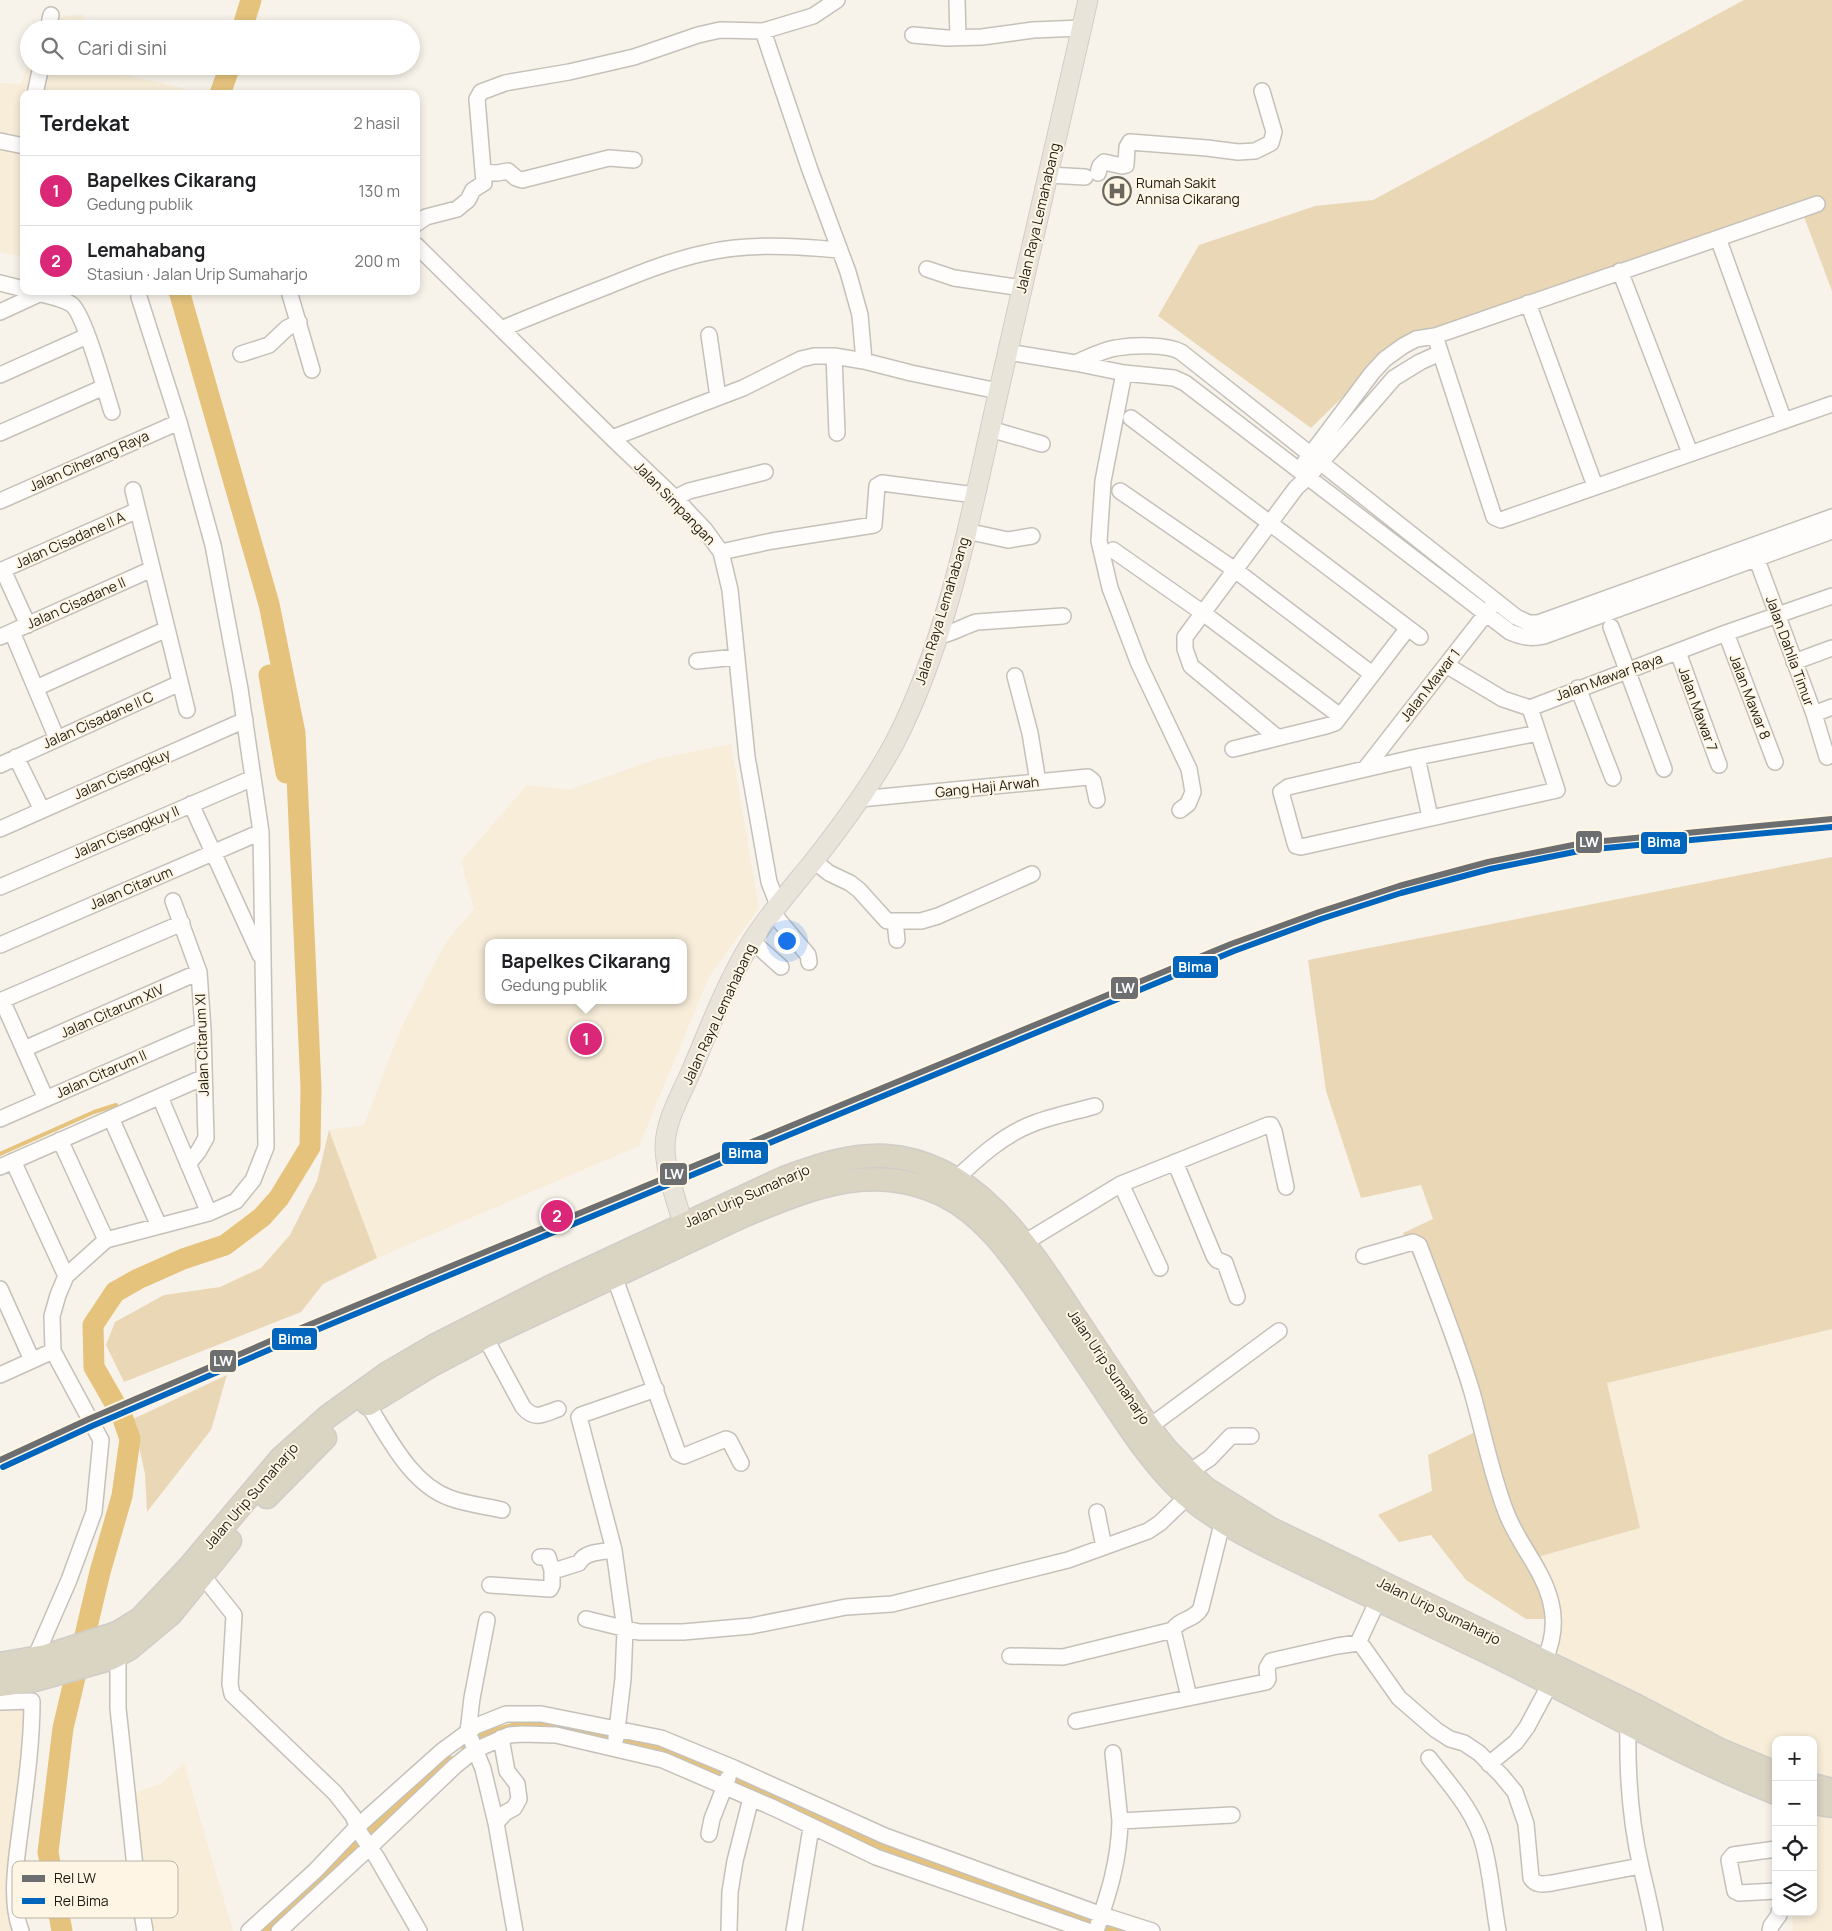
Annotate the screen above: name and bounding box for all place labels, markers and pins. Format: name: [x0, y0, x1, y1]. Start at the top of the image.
place label: Rumah Sakit Annisa Cikarang: [1136, 173, 1240, 208]
hospital icon: Rumah Sakit Annisa Cikarang: [1102, 176, 1132, 206]
pin: 1: [570, 1020, 602, 1058]
pin: 2: [541, 1197, 573, 1235]

